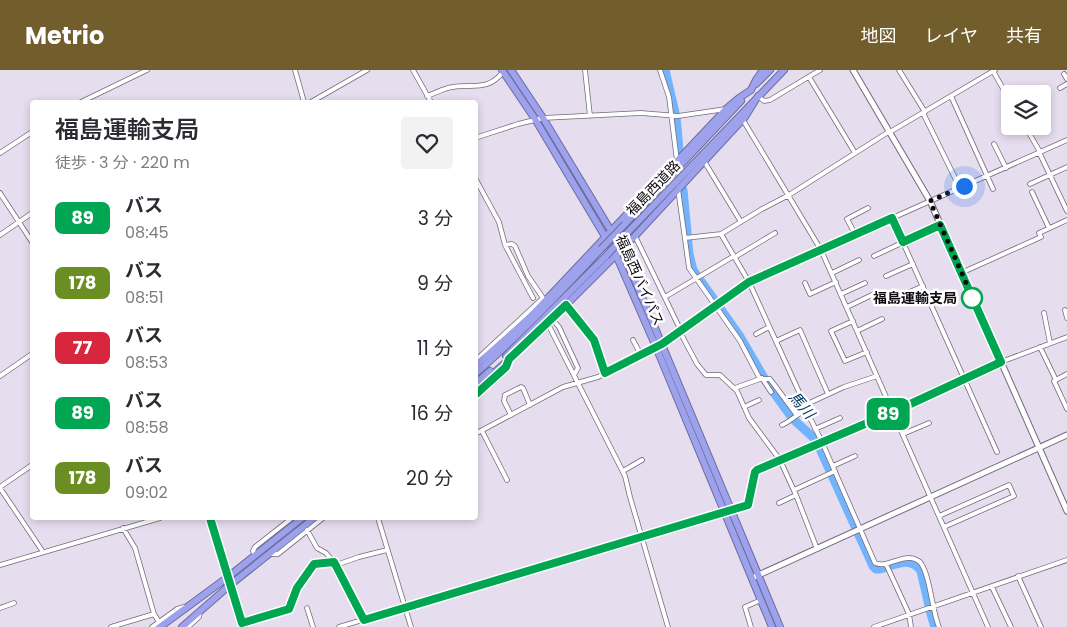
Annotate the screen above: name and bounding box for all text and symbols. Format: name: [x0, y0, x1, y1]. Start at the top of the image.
text: Metrio: [25, 19, 104, 52]
text: 地図: [861, 23, 897, 48]
text: レイヤ: [925, 23, 978, 48]
text: 共有: [1006, 23, 1042, 48]
map controls: [1001, 85, 1051, 135]
button: layers: [1001, 85, 1051, 135]
text: 福島運輸支局: [55, 113, 199, 146]
button: heart: [401, 117, 453, 169]
text: 徒歩 · 3 分 · 220 m: [55, 151, 190, 174]
street label: 福島西道路: [621, 156, 685, 220]
your location: [952, 174, 977, 199]
text: バス: [125, 192, 163, 219]
text: 89: [71, 205, 94, 230]
text: 3 分: [418, 205, 453, 232]
text: 08:45: [125, 221, 169, 244]
street label: 福島西バイパス: [611, 231, 669, 329]
text: バス: [125, 257, 163, 284]
text: 178: [68, 270, 97, 295]
text: 9 分: [417, 270, 453, 297]
text: 08:51: [125, 286, 164, 309]
marker: 福島運輸支局: [961, 287, 983, 309]
place label: 福島運輸支局: [873, 288, 957, 308]
text: バス: [125, 322, 163, 349]
text: 77: [73, 335, 92, 360]
text: 11 分: [417, 335, 453, 362]
text: 08:53: [125, 351, 168, 374]
text: バス: [125, 387, 163, 414]
water label: 馬川: [784, 387, 821, 425]
line badge: 89: [866, 398, 910, 430]
text: 89: [71, 400, 94, 425]
text: 16 分: [411, 400, 453, 427]
text: 89: [877, 401, 899, 426]
text: 08:58: [125, 416, 169, 439]
text: バス: [125, 452, 163, 479]
text: 178: [68, 465, 97, 490]
text: 20 分: [406, 465, 453, 492]
text: 09:02: [125, 481, 168, 504]

